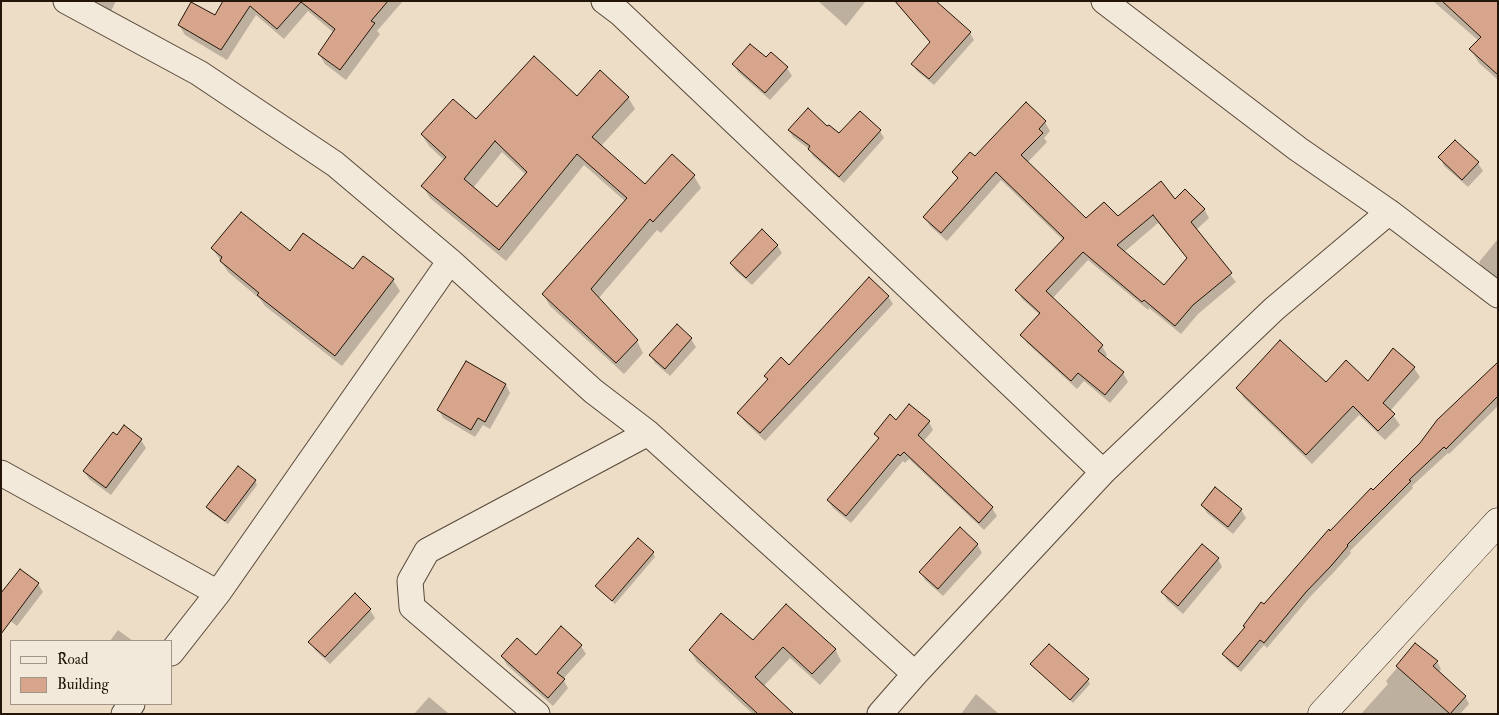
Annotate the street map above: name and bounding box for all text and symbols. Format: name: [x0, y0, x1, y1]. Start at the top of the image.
legend: [10, 640, 172, 705]
text: Road: [57, 650, 88, 669]
text: Building: [57, 675, 109, 694]

